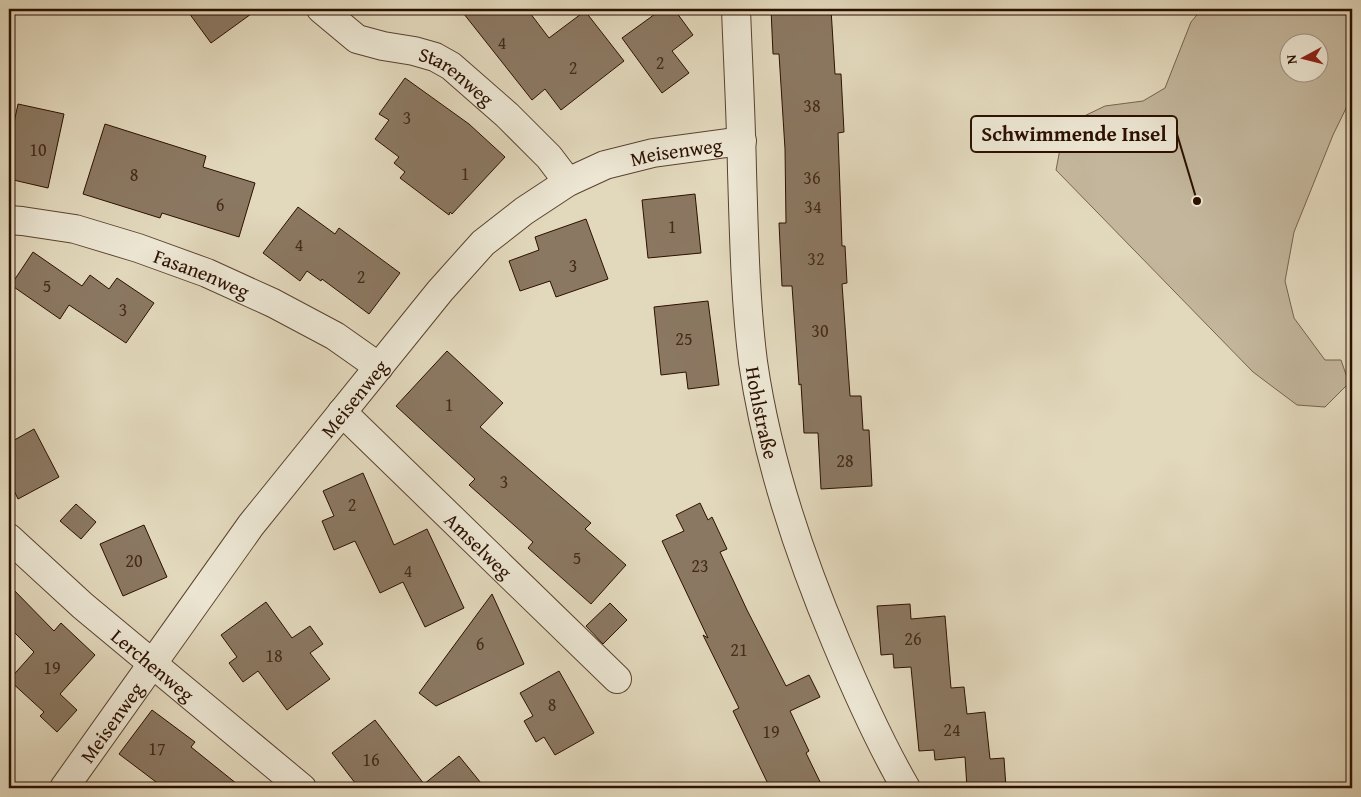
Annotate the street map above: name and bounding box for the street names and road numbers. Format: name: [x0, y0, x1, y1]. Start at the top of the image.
street label: Starenweg: [416, 39, 501, 112]
street label: Meisenweg: [627, 129, 724, 173]
street label: Fasanenweg: [150, 241, 255, 305]
street label: Meisenweg: [313, 353, 394, 443]
street label: Hohlstraße: [739, 364, 787, 462]
street label: Amselweg: [439, 505, 520, 585]
street label: Lerchenweg: [105, 621, 201, 708]
street label: Meisenweg: [72, 676, 150, 768]

